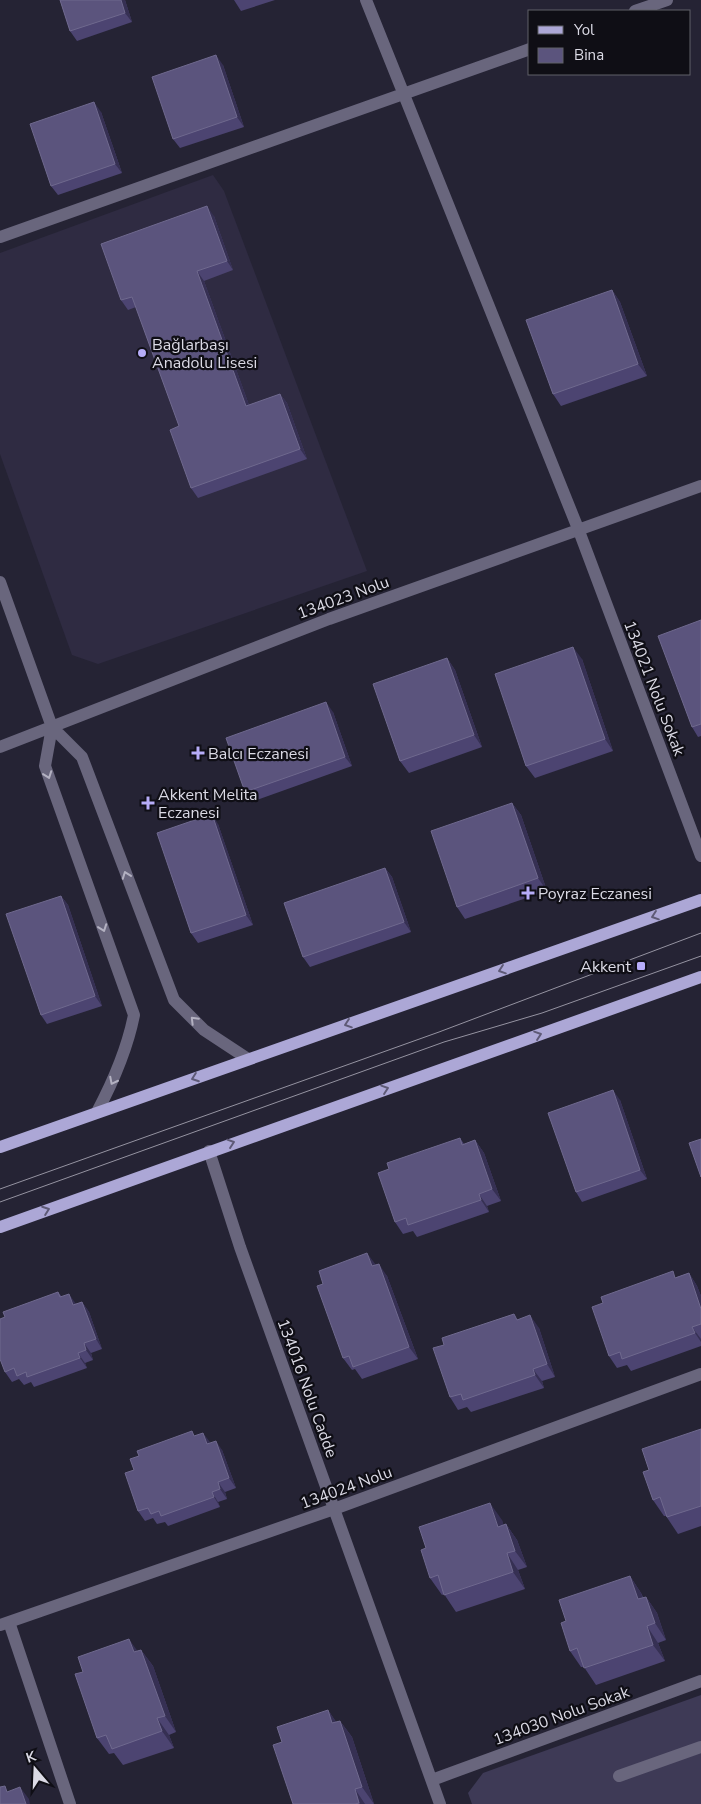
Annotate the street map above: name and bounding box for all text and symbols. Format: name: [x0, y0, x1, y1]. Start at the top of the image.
legend: [528, 10, 691, 75]
text: Yol: [573, 20, 595, 40]
text: Bina: [574, 45, 604, 65]
place label: Bağlarbaşı Anadolu Lisesi: [152, 334, 257, 374]
marker: Bağlarbaşı Anadolu Lisesi: [136, 347, 148, 359]
street label: 134023 Nolu: [294, 571, 392, 625]
street label: 134021 Nolu Sokak: [618, 617, 690, 760]
place label: Balcı Eczanesi: [208, 743, 309, 765]
marker: Balcı Eczanesi: [192, 747, 204, 759]
one-way arrow: [42, 770, 52, 779]
place label: Akkent Melita Eczanesi: [158, 784, 258, 824]
marker: Akkent Melita Eczanesi: [142, 797, 154, 809]
one-way arrow: [122, 872, 132, 880]
place label: Poyraz Eczanesi: [538, 883, 652, 905]
marker: Poyraz Eczanesi: [522, 887, 534, 899]
one-way arrow: [651, 910, 660, 920]
one-way arrow: [97, 923, 107, 932]
place label: Akkent: [580, 956, 631, 978]
marker: Akkent: [635, 960, 647, 972]
one-way arrow: [498, 964, 506, 974]
one-way arrow: [191, 1017, 200, 1026]
one-way arrow: [345, 1018, 353, 1028]
one-way arrow: [533, 1030, 542, 1040]
one-way arrow: [191, 1072, 200, 1082]
one-way arrow: [109, 1076, 119, 1085]
one-way arrow: [380, 1085, 388, 1095]
one-way arrow: [227, 1139, 235, 1149]
one-way arrow: [41, 1206, 50, 1216]
street label: 134016 Nolu Cadde: [272, 1316, 342, 1461]
street label: 134024 Nolu: [297, 1461, 395, 1515]
street label: 134030 Nolu Sokak: [490, 1681, 633, 1751]
north arrow: [10, 1744, 60, 1794]
text: K: [23, 1746, 39, 1768]

